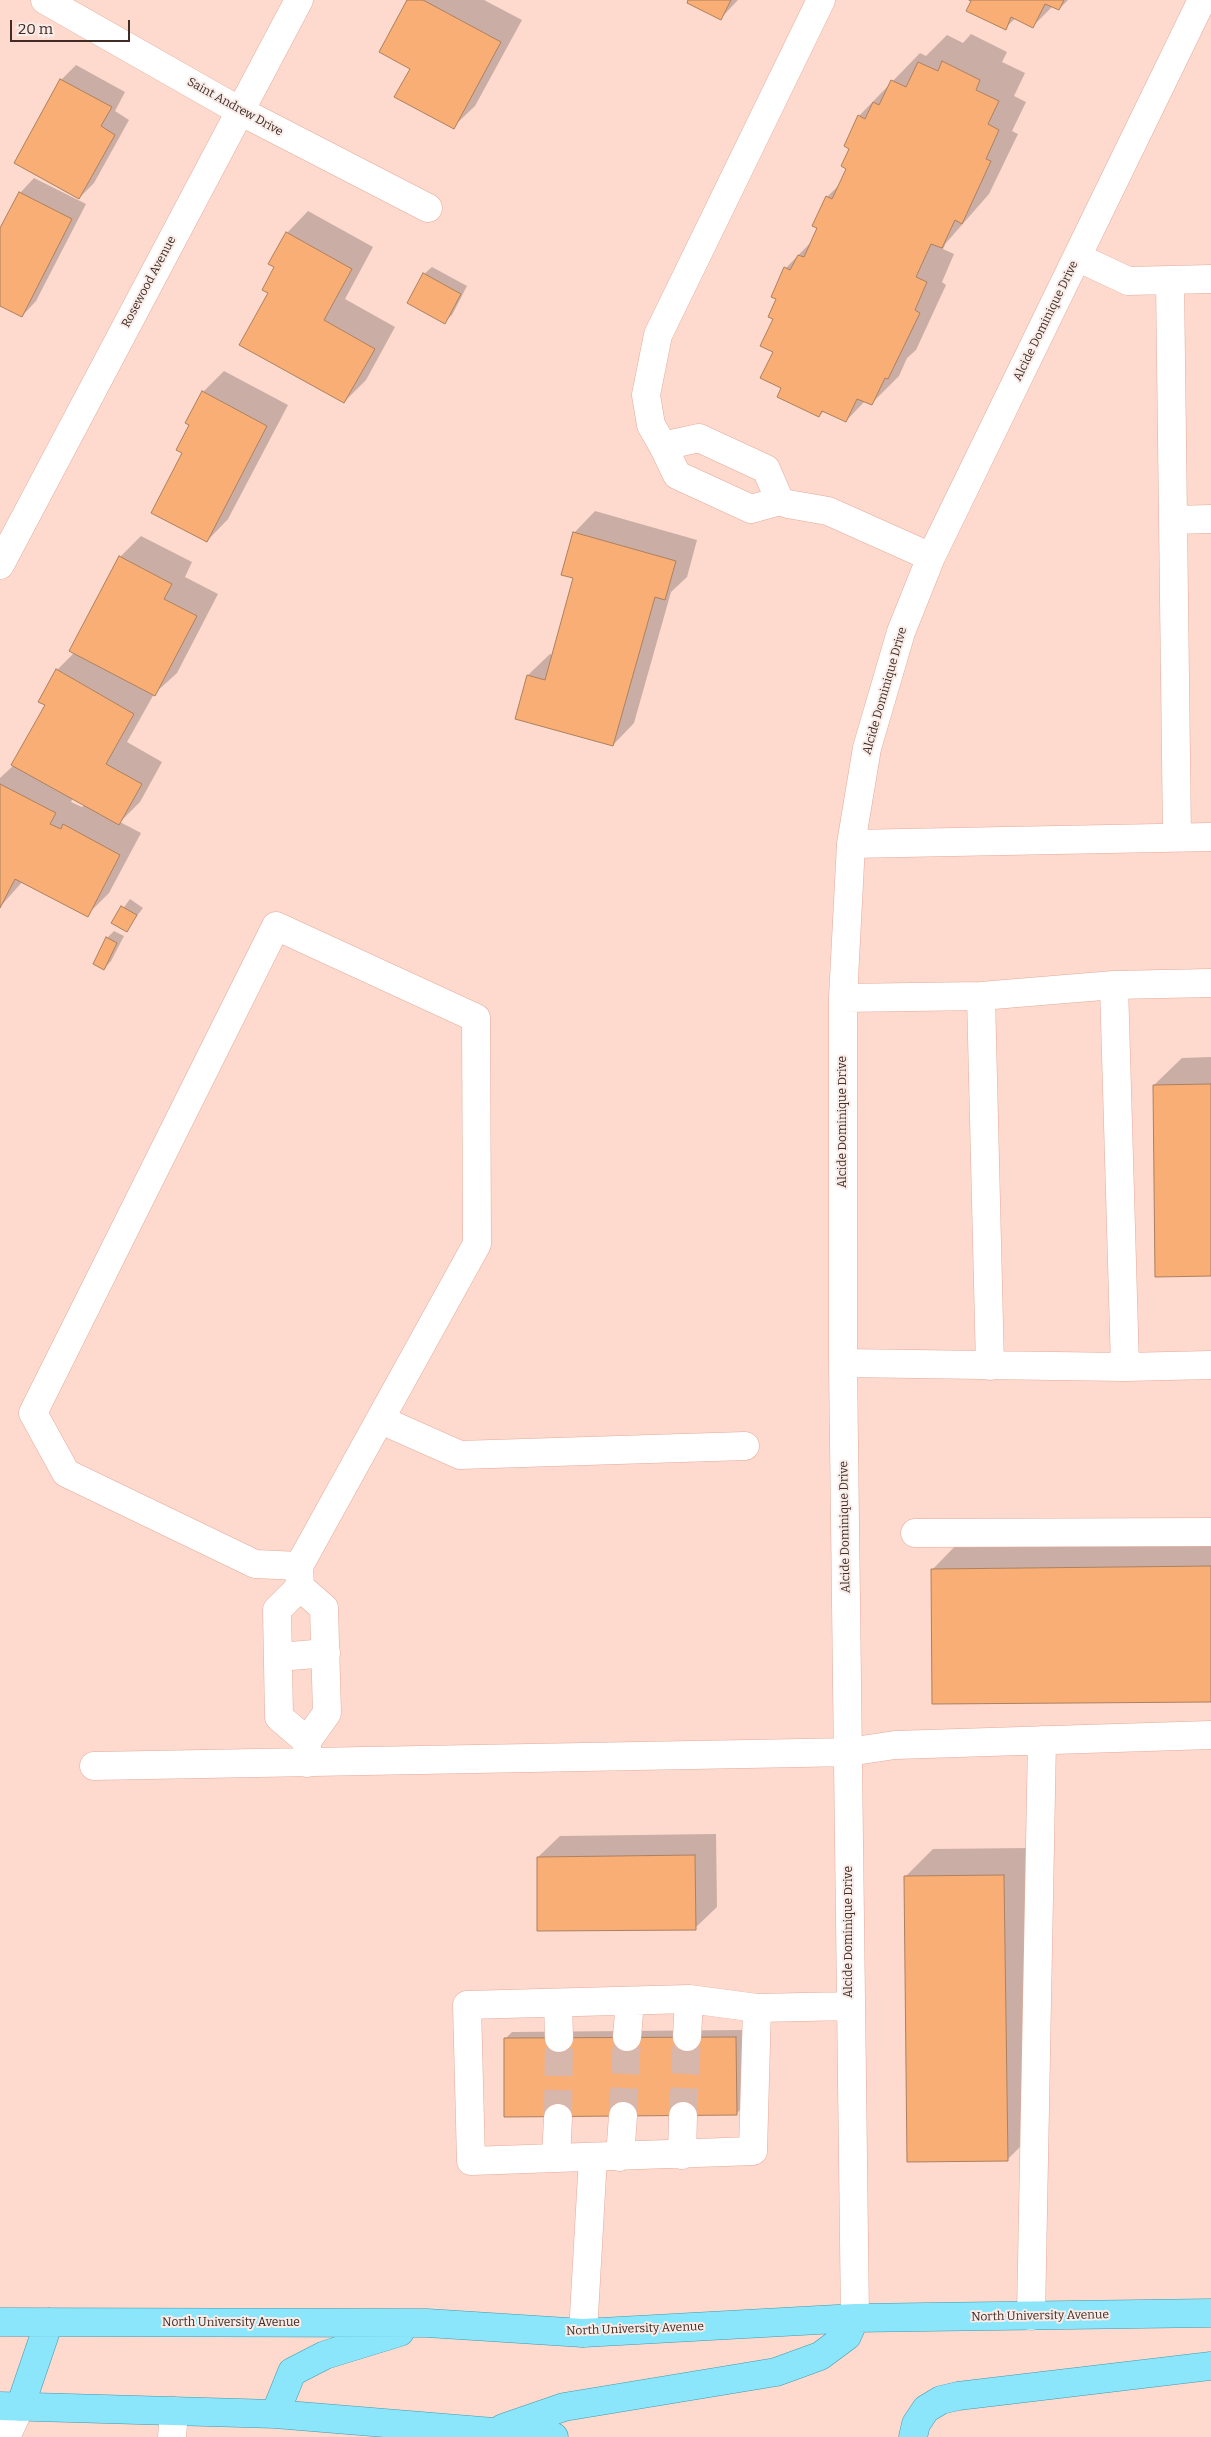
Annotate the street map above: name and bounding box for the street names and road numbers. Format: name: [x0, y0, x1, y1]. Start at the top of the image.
street label: Saint Andrew Drive: [185, 75, 285, 139]
street label: Rosewood Avenue: [119, 234, 179, 330]
street label: Alcide Dominique Drive: [1011, 259, 1081, 383]
street label: Alcide Dominique Drive: [860, 626, 910, 756]
street label: Alcide Dominique Drive: [836, 1056, 850, 1188]
street label: Alcide Dominique Drive: [837, 1461, 853, 1593]
street label: Alcide Dominique Drive: [842, 1866, 856, 1998]
street label: North University Avenue: [971, 2308, 1109, 2324]
street label: North University Avenue: [162, 2316, 300, 2330]
street label: North University Avenue: [566, 2319, 704, 2339]

